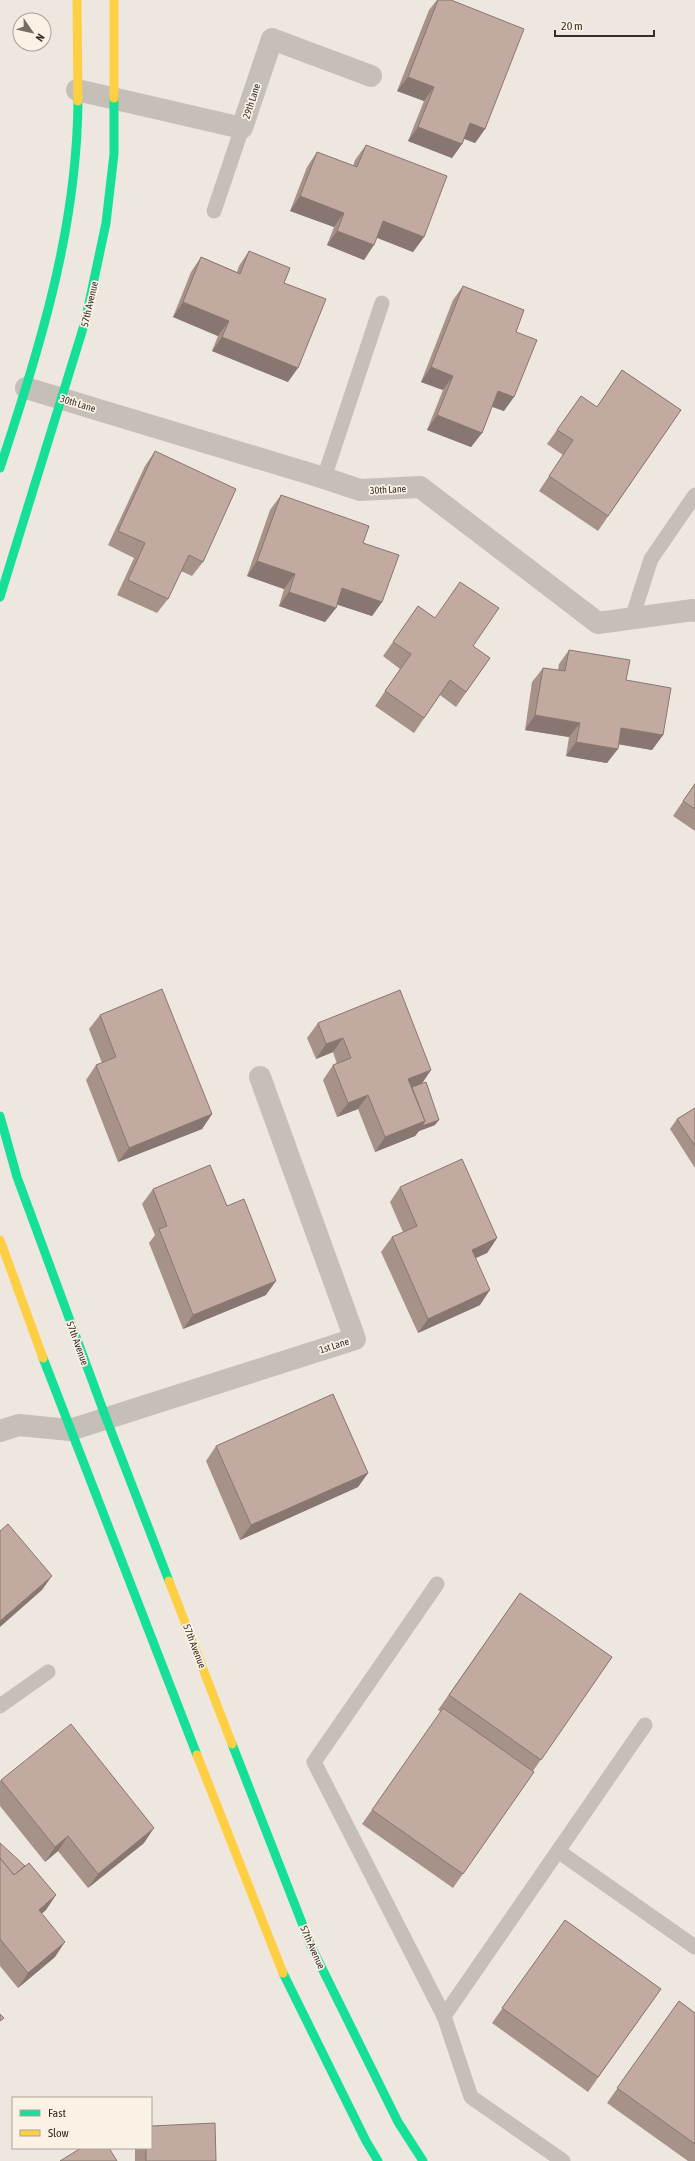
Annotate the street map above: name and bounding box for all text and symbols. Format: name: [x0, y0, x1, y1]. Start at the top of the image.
north arrow: [12, 12, 52, 52]
scale bar: [555, 12, 654, 38]
text: 20 m: [561, 19, 583, 33]
text: N: [33, 32, 47, 44]
street label: 29th Lane: [241, 82, 262, 120]
street label: 57th Avenue: [79, 280, 100, 328]
street label: 30th Lane: [59, 393, 97, 414]
street label: 30th Lane: [370, 483, 407, 496]
street label: 57th Avenue: [64, 1320, 91, 1367]
street label: 1st Lane: [318, 1335, 351, 1355]
street label: 57th Avenue: [181, 1623, 208, 1670]
street label: 57th Avenue: [298, 1924, 327, 1971]
legend: [12, 2097, 152, 2149]
text: Fast: [48, 2106, 66, 2120]
text: Slow: [48, 2126, 69, 2140]

